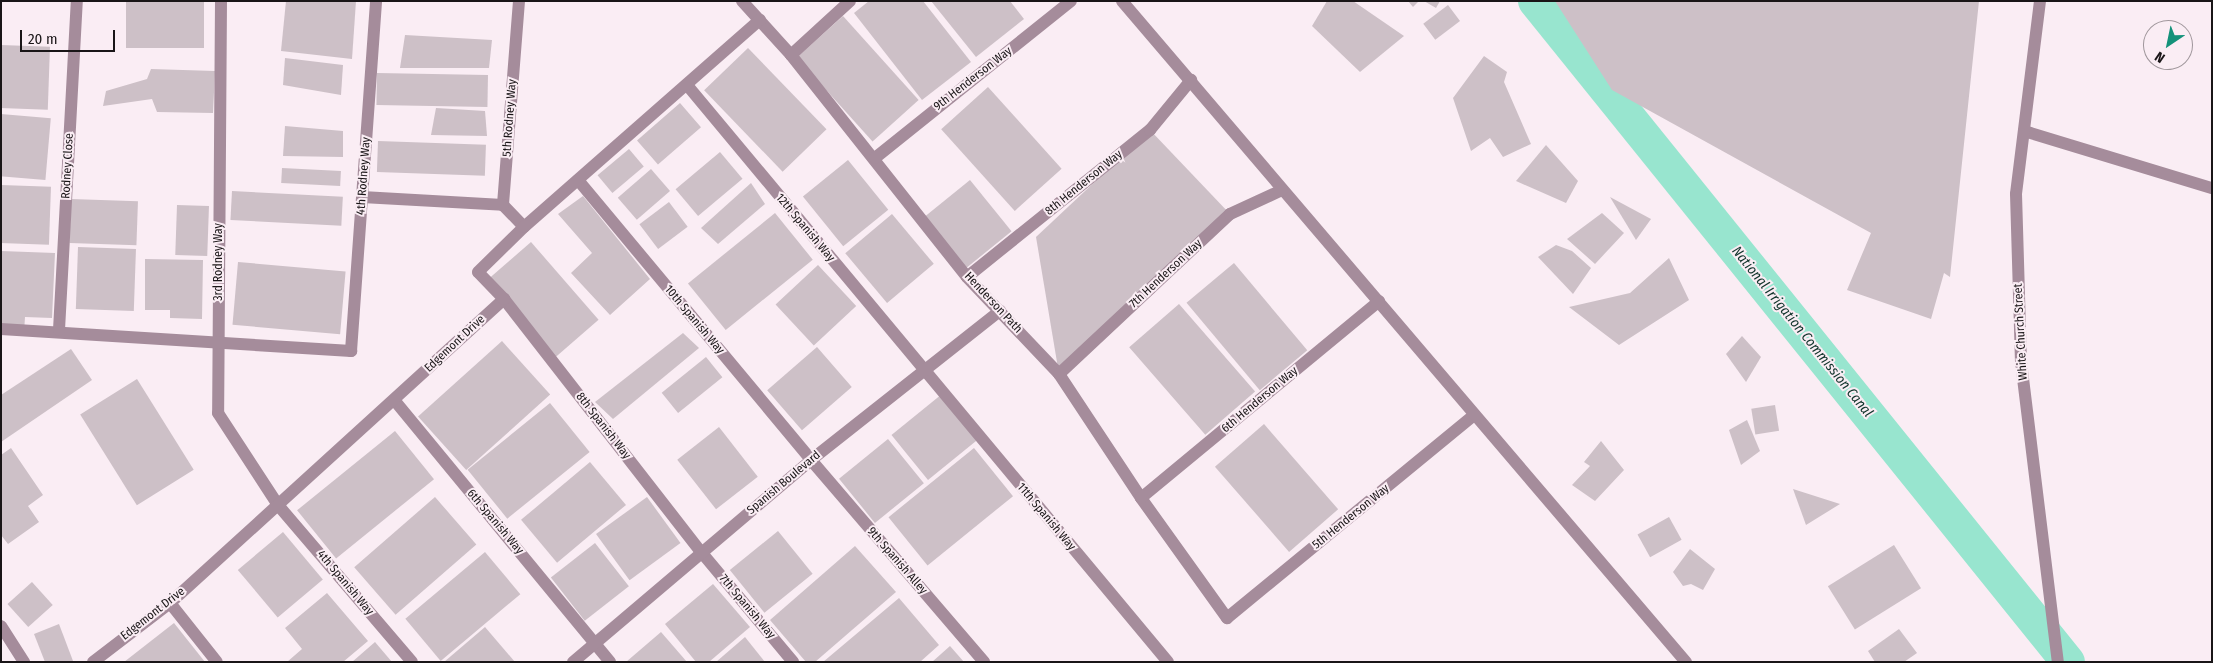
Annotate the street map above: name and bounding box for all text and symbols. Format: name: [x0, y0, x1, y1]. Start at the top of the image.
scale bar: [22, 20, 118, 52]
north arrow: [2143, 20, 2193, 70]
text: 20 m: [28, 30, 58, 48]
street label: 9th Henderson Way: [931, 44, 1015, 114]
text: N: [2152, 48, 2168, 66]
street label: 5th Rodney Way: [500, 79, 520, 157]
street label: Rodney Close: [59, 133, 77, 199]
street label: 4th Rodney Way: [354, 137, 374, 215]
street label: 8th Henderson Way: [1042, 147, 1126, 219]
street label: 12th Spanish Way: [772, 191, 838, 265]
street label: 3rd Rodney Way: [212, 223, 226, 301]
street label: 7th Henderson Way: [1127, 237, 1205, 311]
water label: National Irrigation Commission Canal: [1728, 243, 1876, 421]
street label: Henderson Path: [961, 269, 1025, 337]
street label: 10th Spanish Way: [661, 283, 727, 357]
street label: White Church Street: [2011, 283, 2031, 381]
street label: Edgemont Drive: [422, 312, 488, 376]
street label: 6th Henderson Way: [1219, 364, 1301, 436]
street label: 8th Spanish Way: [573, 390, 633, 462]
street label: Spanish Boulevard: [744, 448, 824, 518]
street label: 11th Spanish Way: [1014, 480, 1078, 554]
street label: 5th Henderson Way: [1310, 482, 1392, 552]
street label: 6th Spanish Way: [464, 487, 526, 557]
street label: 9th Spanish Alley: [864, 524, 930, 598]
street label: 4th Spanish Way: [314, 548, 376, 618]
street label: 7th Spanish Way: [716, 572, 778, 642]
street label: Edgemont Drive: [118, 585, 188, 643]

